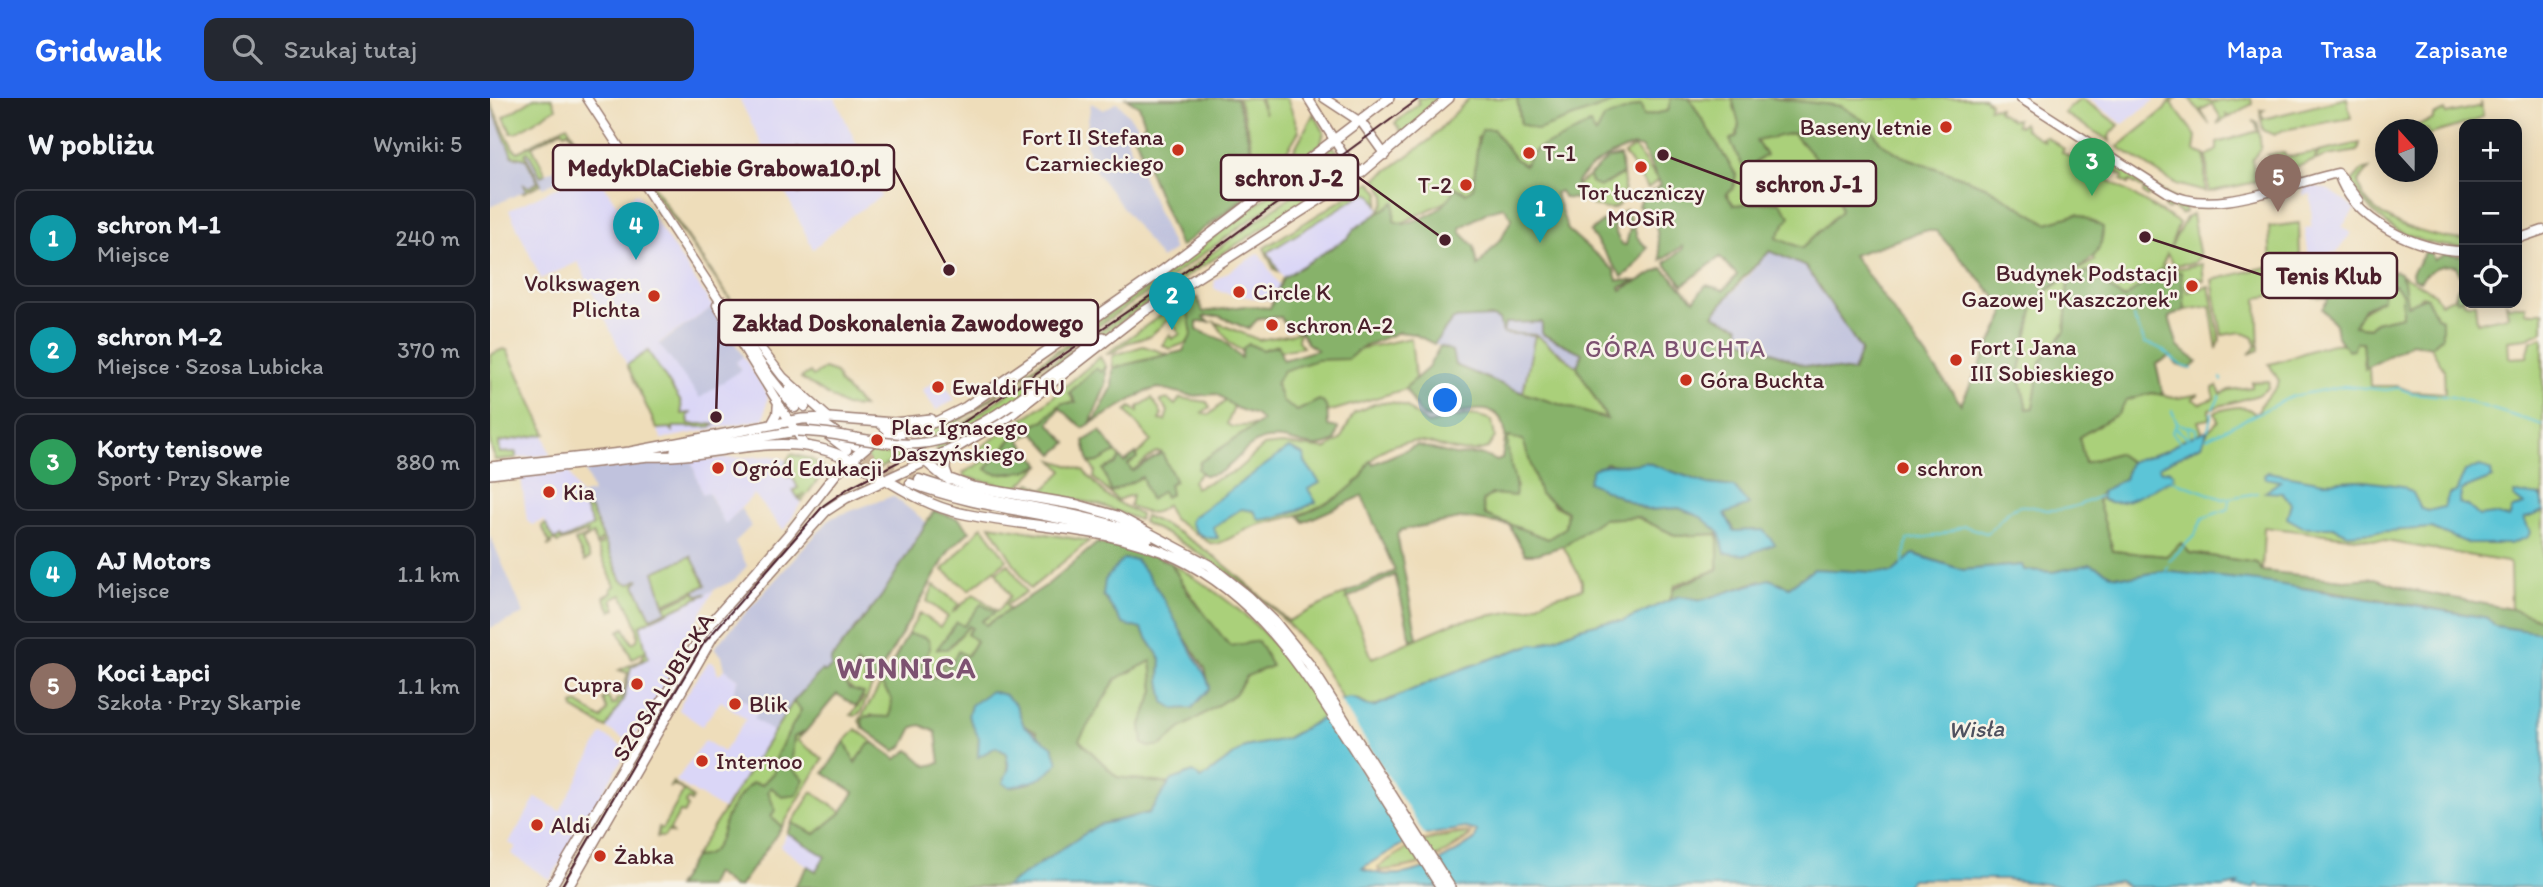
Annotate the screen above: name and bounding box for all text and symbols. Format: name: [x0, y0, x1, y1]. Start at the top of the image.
search box: [204, 18, 694, 81]
text: Gridwalk: [35, 30, 162, 69]
icon: search: [228, 30, 266, 68]
text: Szukaj tutaj: [284, 33, 417, 65]
text: Mapa: [2227, 35, 2283, 64]
text: Trasa: [2321, 35, 2377, 64]
text: Zapisane: [2415, 35, 2508, 64]
place label: Baseny letnie: [1800, 113, 1932, 141]
marker: Baseny letnie: [1938, 119, 1954, 135]
north arrow: [2375, 119, 2438, 182]
map controls: [2459, 119, 2522, 308]
button: +: [2459, 119, 2522, 182]
place label: Fort II Stefana Czarnieckiego: [1022, 123, 1164, 177]
text: W pobliżu: [28, 125, 154, 162]
text: Wyniki: 5: [373, 130, 462, 158]
pin: 3: [2069, 138, 2115, 196]
place label: T-1: [1543, 139, 1576, 167]
marker: Fort II Stefana Czarnieckiego: [1170, 142, 1186, 158]
callout: MedykDlaCiebie Grabowa10.pl: [553, 145, 894, 190]
marker: T-1: [1521, 145, 1537, 161]
text: MedykDlaCiebie Grabowa10.pl: [568, 153, 881, 183]
pin: 5: [2255, 154, 2301, 212]
callout: schron J-2: [1221, 155, 1358, 200]
marker: Tor łuczniczy MOSiR: [1633, 159, 1649, 175]
callout: schron J-1: [1741, 161, 1876, 206]
text: schron J-2: [1235, 163, 1344, 192]
text: schron J-1: [1756, 169, 1863, 198]
place label: T-2: [1418, 171, 1452, 199]
marker: T-2: [1458, 177, 1474, 193]
place label: Tor łuczniczy MOSiR: [1577, 178, 1705, 232]
button: −: [2459, 182, 2522, 245]
pin: 1: [1517, 185, 1563, 243]
pin: 4: [613, 202, 659, 260]
text: schron M-1: [97, 208, 221, 240]
text: 1: [48, 224, 58, 252]
text: 240 m: [395, 224, 460, 252]
text: Miejsce: [97, 240, 170, 268]
button: locate: [2459, 245, 2522, 308]
callout: Tenis Klub: [2262, 253, 2397, 298]
place label: Budynek Podstacji Gazowej "Kaszczorek": [1961, 259, 2178, 313]
text: Tenis Klub: [2275, 261, 2382, 290]
place label: Volkswagen Plichta: [524, 269, 640, 323]
pin: 2: [1149, 272, 1195, 330]
place label: Circle K: [1253, 278, 1331, 306]
marker: Budynek Podstacji Gazowej "Kaszczorek": [2184, 278, 2200, 294]
marker: Circle K: [1231, 284, 1247, 300]
marker: Volkswagen Plichta: [646, 288, 662, 304]
callout: Zakład Doskonalenia Zawodowego: [719, 300, 1098, 345]
text: Zakład Doskonalenia Zawodowego: [732, 308, 1084, 338]
place label: schron A-2: [1286, 311, 1393, 339]
marker: schron A-2: [1264, 317, 1280, 333]
text: schron M-2: [97, 320, 222, 352]
place label: Fort I Jana III Sobieskiego: [1970, 333, 2114, 387]
district label: GÓRA BUCHTA: [1585, 334, 1767, 363]
text: 2: [47, 336, 59, 364]
text: 370 m: [397, 336, 460, 364]
text: Miejsce · Szosa Lubicka: [97, 352, 324, 380]
marker: Fort I Jana III Sobieskiego: [1948, 352, 1964, 368]
place label: Góra Buchta: [1700, 366, 1824, 394]
marker: Góra Buchta: [1678, 372, 1694, 388]
place label: Ewaldi FHU: [952, 373, 1065, 401]
marker: Ewaldi FHU: [930, 379, 946, 395]
your location: [1428, 383, 1462, 417]
place label: Plac Ignacego Daszyńskiego: [891, 413, 1028, 467]
text: Korty tenisowe: [97, 432, 263, 464]
marker: Plac Ignacego Daszyńskiego: [869, 432, 885, 448]
text: 3: [47, 448, 59, 476]
text: 880 m: [396, 448, 460, 476]
place label: Ogród Edukacji: [732, 454, 882, 482]
place label: schron: [1917, 454, 1983, 482]
marker: Ogród Edukacji: [710, 460, 726, 476]
marker: schron: [1895, 460, 1911, 476]
text: Sport · Przy Skarpie: [97, 464, 290, 492]
place label: Kia: [563, 478, 595, 506]
marker: Kia: [541, 484, 557, 500]
text: AJ Motors: [97, 544, 211, 576]
text: 4: [46, 560, 60, 588]
text: 1.1 km: [397, 560, 460, 588]
text: Miejsce: [97, 576, 170, 604]
street label: SZOSA LUBICKA: [606, 607, 720, 766]
district label: WINNICA: [836, 649, 978, 686]
text: Koci Łapci: [97, 656, 210, 688]
place label: Cupra: [564, 670, 623, 698]
text: 5: [47, 672, 59, 700]
text: 1.1 km: [397, 672, 460, 700]
marker: Cupra: [629, 676, 645, 692]
text: Szkoła · Przy Skarpie: [97, 688, 301, 716]
place label: Blik: [749, 690, 788, 718]
marker: Blik: [727, 696, 743, 712]
water label: Wisła: [1947, 713, 2006, 744]
place label: Internoo: [716, 747, 803, 775]
marker: Internoo: [694, 753, 710, 769]
place label: Aldi: [551, 811, 590, 839]
marker: Aldi: [529, 817, 545, 833]
place label: Żabka: [614, 842, 674, 870]
marker: Żabka: [592, 848, 608, 864]

